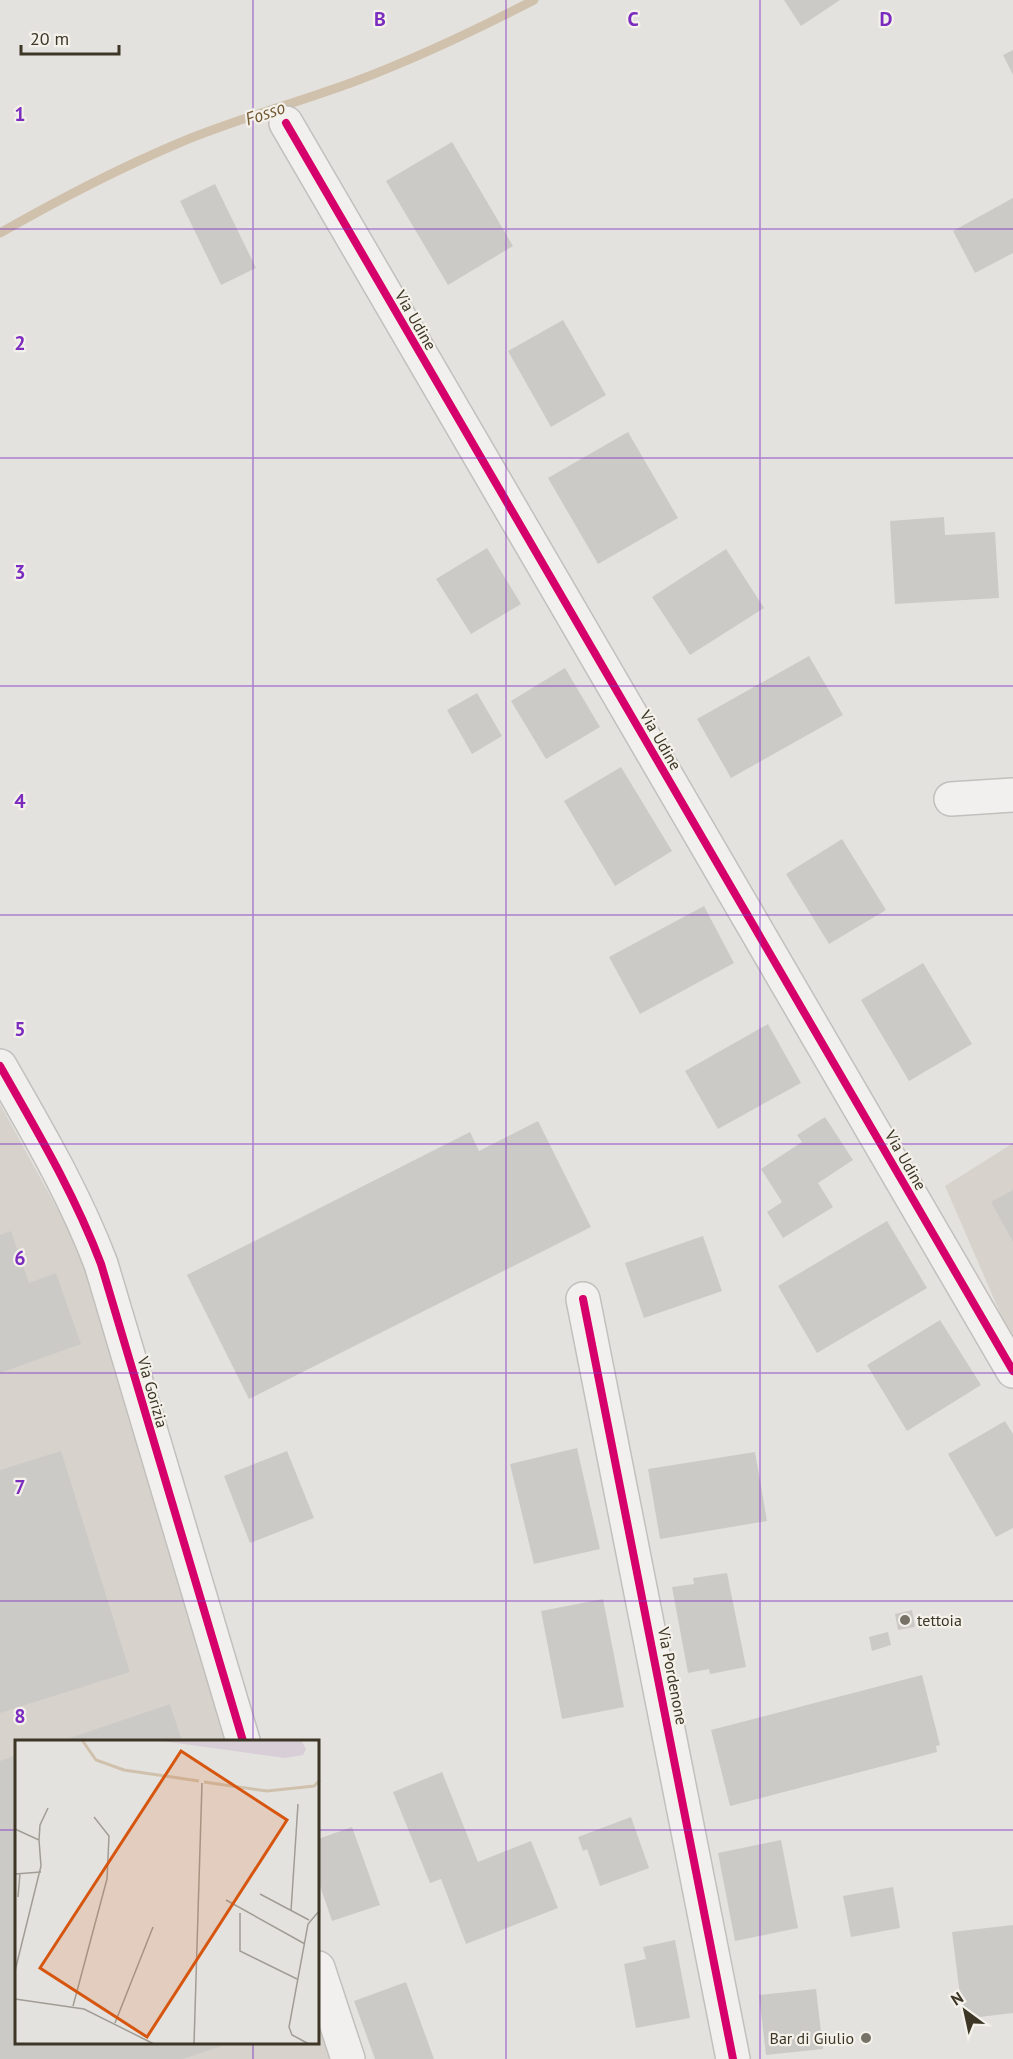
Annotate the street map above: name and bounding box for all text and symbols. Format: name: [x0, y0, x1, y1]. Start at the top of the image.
text: B: [374, 6, 386, 32]
text: C: [627, 6, 639, 32]
text: D: [880, 6, 893, 32]
scale bar: [21, 18, 118, 56]
text: 20 m: [30, 27, 69, 50]
water label: Fosso: [242, 95, 288, 131]
text: 1: [14, 101, 26, 127]
street label: Via Udine: [390, 286, 441, 353]
text: 2: [14, 330, 26, 356]
text: 3: [14, 559, 26, 585]
street label: Via Udine: [635, 706, 686, 773]
text: 4: [14, 788, 26, 814]
text: 5: [14, 1016, 26, 1042]
street label: Via Udine: [880, 1126, 931, 1193]
text: 6: [14, 1245, 26, 1271]
street label: Via Gorizia: [133, 1353, 173, 1430]
text: 7: [14, 1474, 26, 1500]
place label: tettoia: [917, 1610, 962, 1630]
marker: tettoia: [898, 1613, 912, 1627]
street label: Via Pordenone: [654, 1625, 692, 1726]
text: 8: [14, 1703, 26, 1729]
inset map: [15, 1740, 320, 2044]
north arrow: [935, 1981, 995, 2041]
text: N: [947, 1987, 967, 2010]
place label: Bar di Giulio: [770, 2028, 854, 2048]
marker: Bar di Giulio: [859, 2031, 873, 2045]

